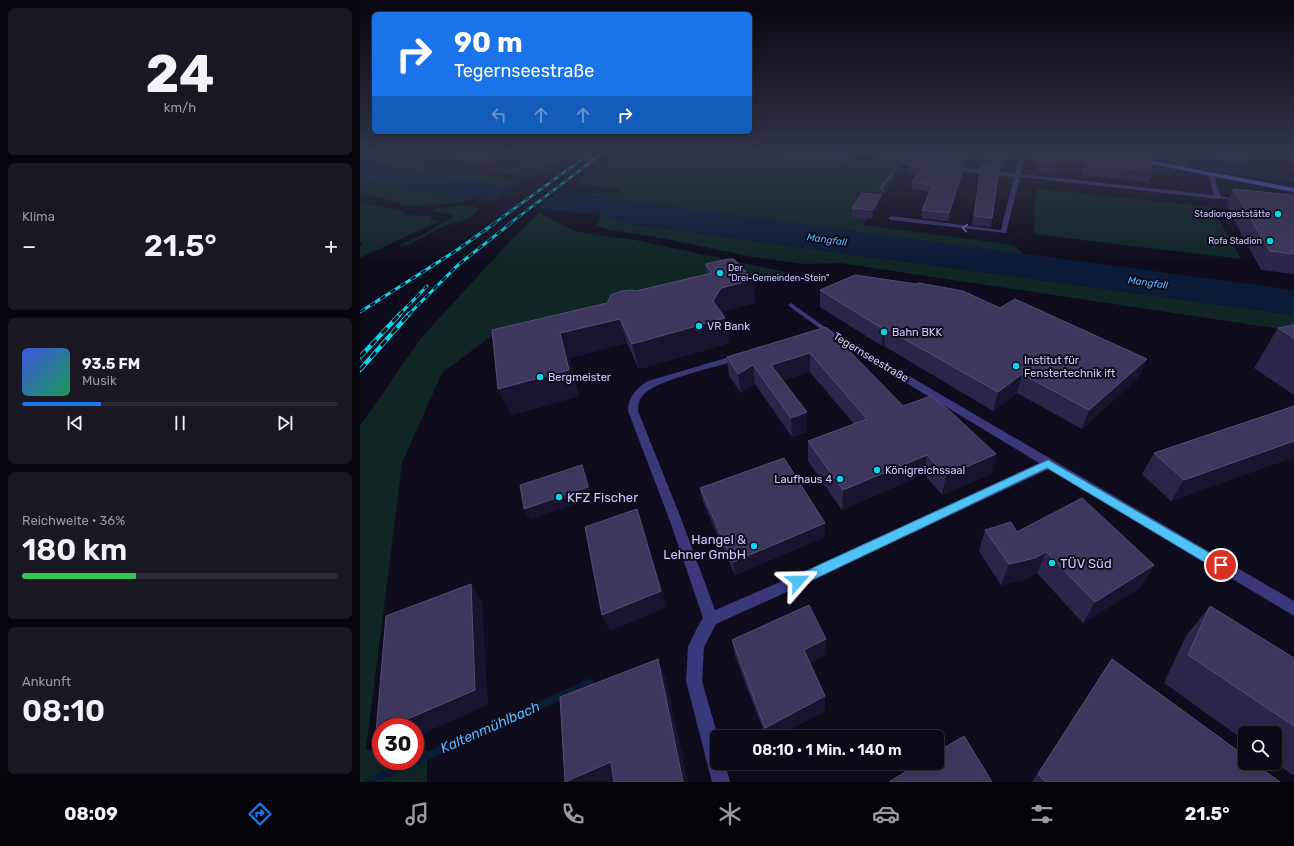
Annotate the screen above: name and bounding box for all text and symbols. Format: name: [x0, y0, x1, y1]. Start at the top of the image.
text: 90 m: [454, 26, 523, 59]
icon: right: [388, 28, 440, 80]
text: 24: [145, 43, 215, 105]
text: Tegernseestraße: [454, 60, 594, 82]
text: km/h: [164, 100, 196, 115]
icon: left: [488, 104, 510, 126]
icon: ahead: [530, 104, 552, 126]
icon: ahead: [572, 104, 594, 126]
icon: right: [614, 104, 636, 126]
text: Klima: [22, 209, 55, 224]
place label: Stadiongaststätte: [1194, 209, 1270, 219]
marker: Stadiongaststätte: [1273, 209, 1283, 219]
one-way arrow: [962, 223, 968, 232]
text: 21.5°: [144, 228, 217, 264]
water label: Mangfall: [806, 231, 848, 249]
text: −: [22, 233, 36, 260]
text: +: [324, 233, 338, 260]
place label: Rofa Stadion: [1208, 236, 1262, 246]
marker: Rofa Stadion: [1265, 236, 1275, 246]
place label: Der "Drei-Gemeinden-Stein": [728, 263, 829, 283]
marker: Der "Drei-Gemeinden-Stein": [715, 268, 725, 278]
water label: Mangfall: [1127, 274, 1169, 292]
place label: VR Bank: [707, 320, 750, 333]
marker: VR Bank: [694, 321, 704, 331]
place label: Bahn BKK: [892, 326, 942, 339]
marker: Bahn BKK: [879, 327, 889, 337]
street label: Tegernseestraße: [831, 330, 911, 385]
place label: Institut für Fenstertechnik ift: [1024, 354, 1116, 380]
text: 93.5 FM: [82, 355, 140, 373]
marker: Institut für Fenstertechnik ift: [1011, 361, 1021, 371]
place label: Bergmeister: [548, 371, 612, 384]
marker: Bergmeister: [535, 372, 545, 382]
text: Musik: [82, 373, 117, 388]
icon: previous: [64, 412, 86, 434]
icon: pause: [169, 412, 191, 434]
icon: next: [274, 412, 296, 434]
place label: Königreichssaal: [885, 464, 965, 477]
marker: Königreichssaal: [872, 465, 882, 475]
place label: Laufhaus 4: [774, 473, 832, 486]
marker: Laufhaus 4: [835, 474, 845, 484]
place label: KFZ Fischer: [567, 490, 638, 505]
marker: KFZ Fischer: [554, 492, 564, 502]
text: Reichweite · 36%: [22, 513, 125, 528]
text: 180 km: [22, 532, 127, 568]
place label: Hangel & Lehner GmbH: [663, 532, 746, 562]
marker: Hangel & Lehner GmbH: [749, 541, 759, 551]
pin: [1204, 548, 1238, 582]
icon: arrive: [1210, 554, 1232, 576]
place label: TÜV Süd: [1060, 556, 1112, 571]
marker: TÜV Süd: [1047, 558, 1057, 568]
position arrow: [777, 560, 819, 602]
text: Ankunft: [22, 674, 71, 689]
text: 08:10: [22, 693, 105, 729]
water label: Kaltenmühlbach: [438, 698, 543, 757]
speed limit sign: 30: [372, 718, 424, 770]
map controls: [1238, 726, 1282, 770]
button: search: [1238, 726, 1282, 770]
text: 08:10 · 1 Min. · 140 m: [752, 741, 902, 759]
icon: directions: [246, 800, 274, 828]
icon: music: [403, 800, 431, 828]
icon: phone: [559, 800, 587, 828]
icon: climate: [716, 800, 744, 828]
icon: car: [872, 800, 900, 828]
icon: filters: [1028, 800, 1056, 828]
text: 08:09: [64, 803, 118, 825]
text: 21.5°: [1185, 803, 1230, 825]

